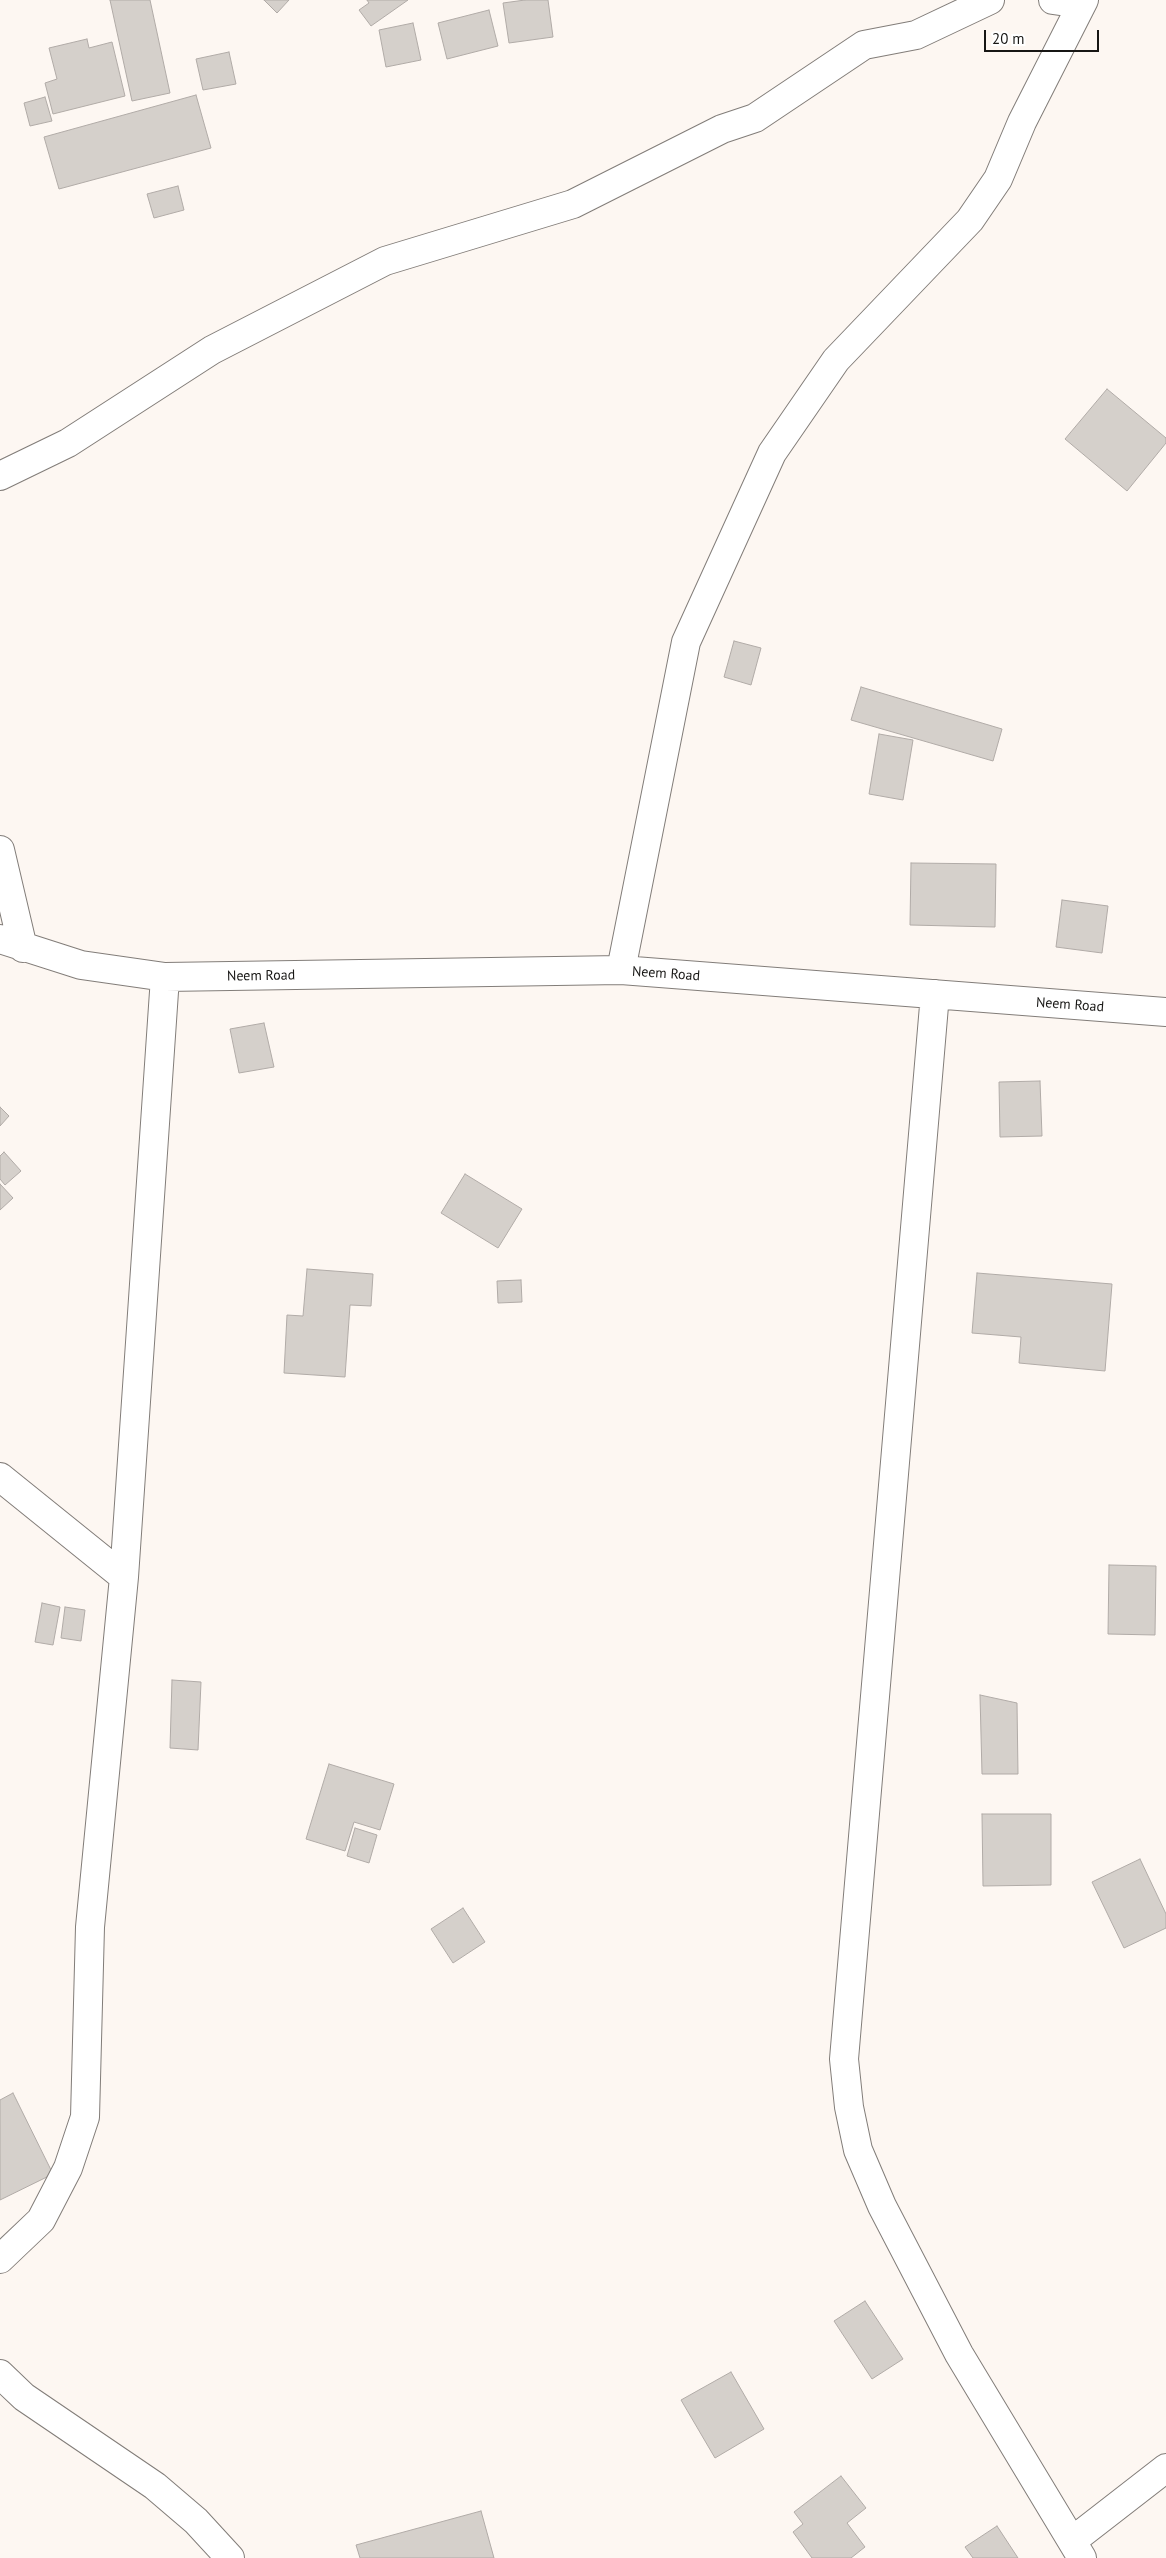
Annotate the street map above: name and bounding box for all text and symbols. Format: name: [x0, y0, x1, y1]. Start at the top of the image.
scale bar: [986, 20, 1101, 52]
text: 20 m: [992, 29, 1025, 48]
street label: Neem Road: [631, 963, 701, 985]
street label: Neem Road: [227, 967, 295, 985]
street label: Neem Road: [1035, 994, 1105, 1016]

